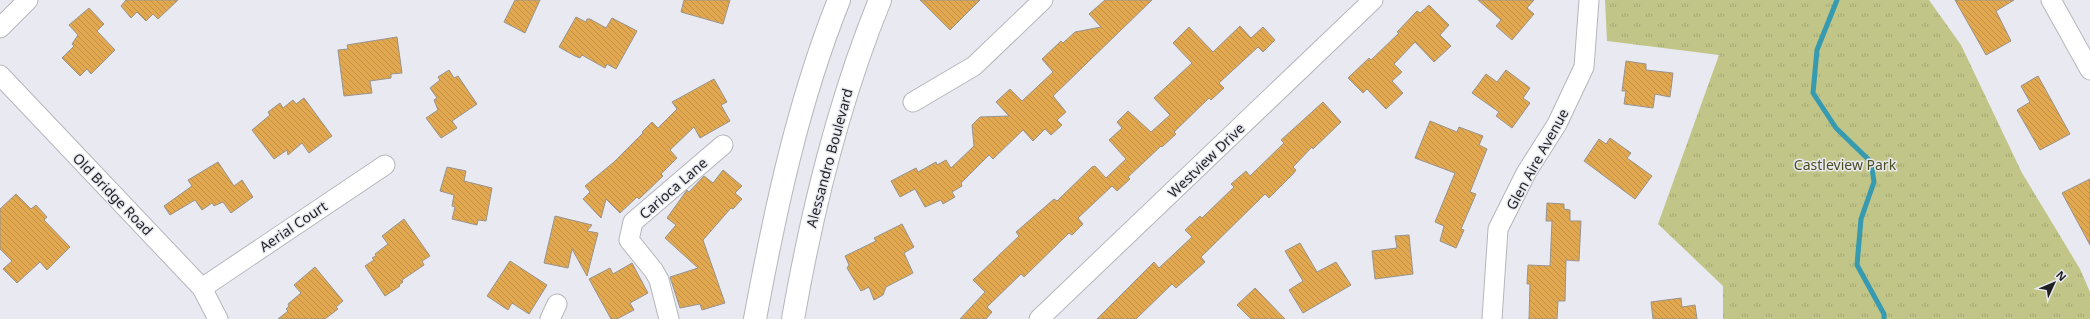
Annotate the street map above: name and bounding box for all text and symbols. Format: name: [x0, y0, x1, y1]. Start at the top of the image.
street label: Alessandro Boulevard: [801, 86, 857, 230]
street label: Glen Aire Avenue: [1501, 105, 1573, 213]
street label: Westview Drive: [1163, 118, 1249, 202]
street label: Old Bridge Road: [69, 149, 157, 239]
street label: Carioca Lane: [635, 153, 711, 223]
park label: Castleview Park: [1794, 155, 1897, 174]
street label: Aerial Court: [255, 196, 331, 256]
north arrow: [2034, 263, 2074, 303]
text: N: [2053, 267, 2070, 284]

